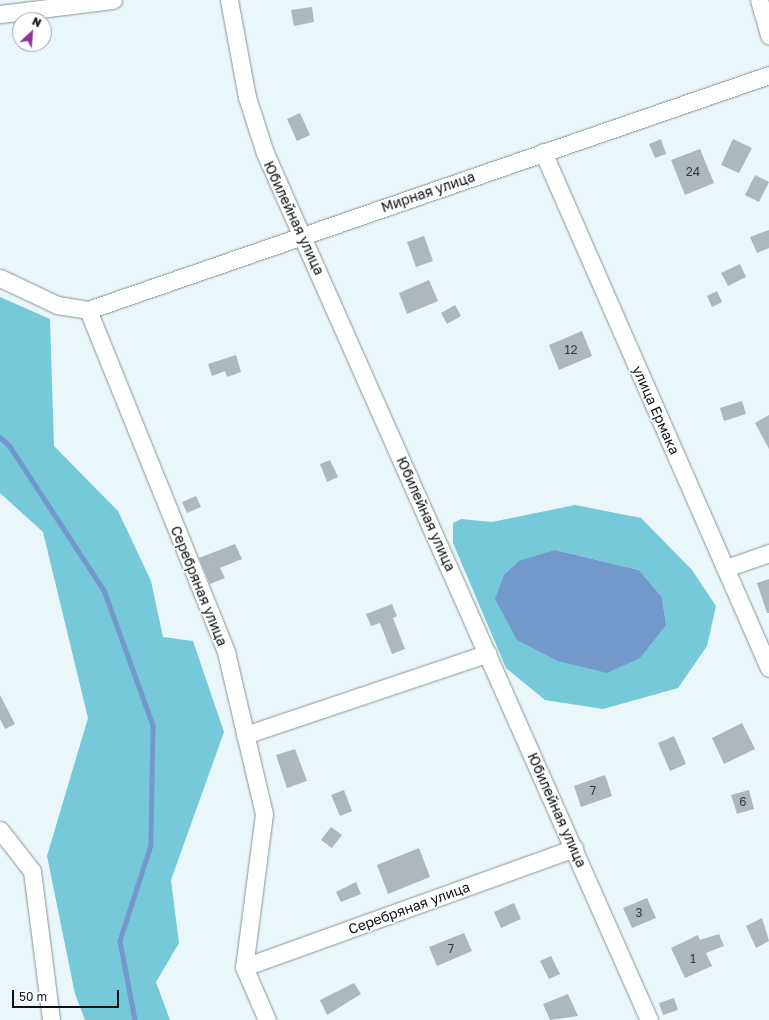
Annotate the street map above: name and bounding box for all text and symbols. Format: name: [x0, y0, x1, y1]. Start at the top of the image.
north arrow: [12, 12, 52, 52]
text: N: [30, 14, 44, 29]
street label: Юбилейная улица: [260, 158, 328, 278]
house number: 24: [686, 165, 700, 179]
street label: Мирная улица: [379, 168, 477, 216]
house number: 12: [565, 343, 577, 357]
street label: улица Ермака: [629, 363, 683, 457]
street label: Юбилейная улица: [393, 454, 459, 574]
street label: Серебряная улица: [167, 523, 231, 649]
street label: Юбилейная улица: [524, 750, 590, 870]
house number: 7: [590, 784, 596, 798]
house number: 6: [739, 795, 747, 809]
street label: Серебряная улица: [346, 878, 472, 938]
house number: 3: [635, 906, 643, 920]
house number: 7: [448, 942, 454, 956]
house number: 1: [690, 952, 696, 966]
scale bar: [14, 982, 121, 1008]
text: 50 m: [19, 989, 47, 1004]

